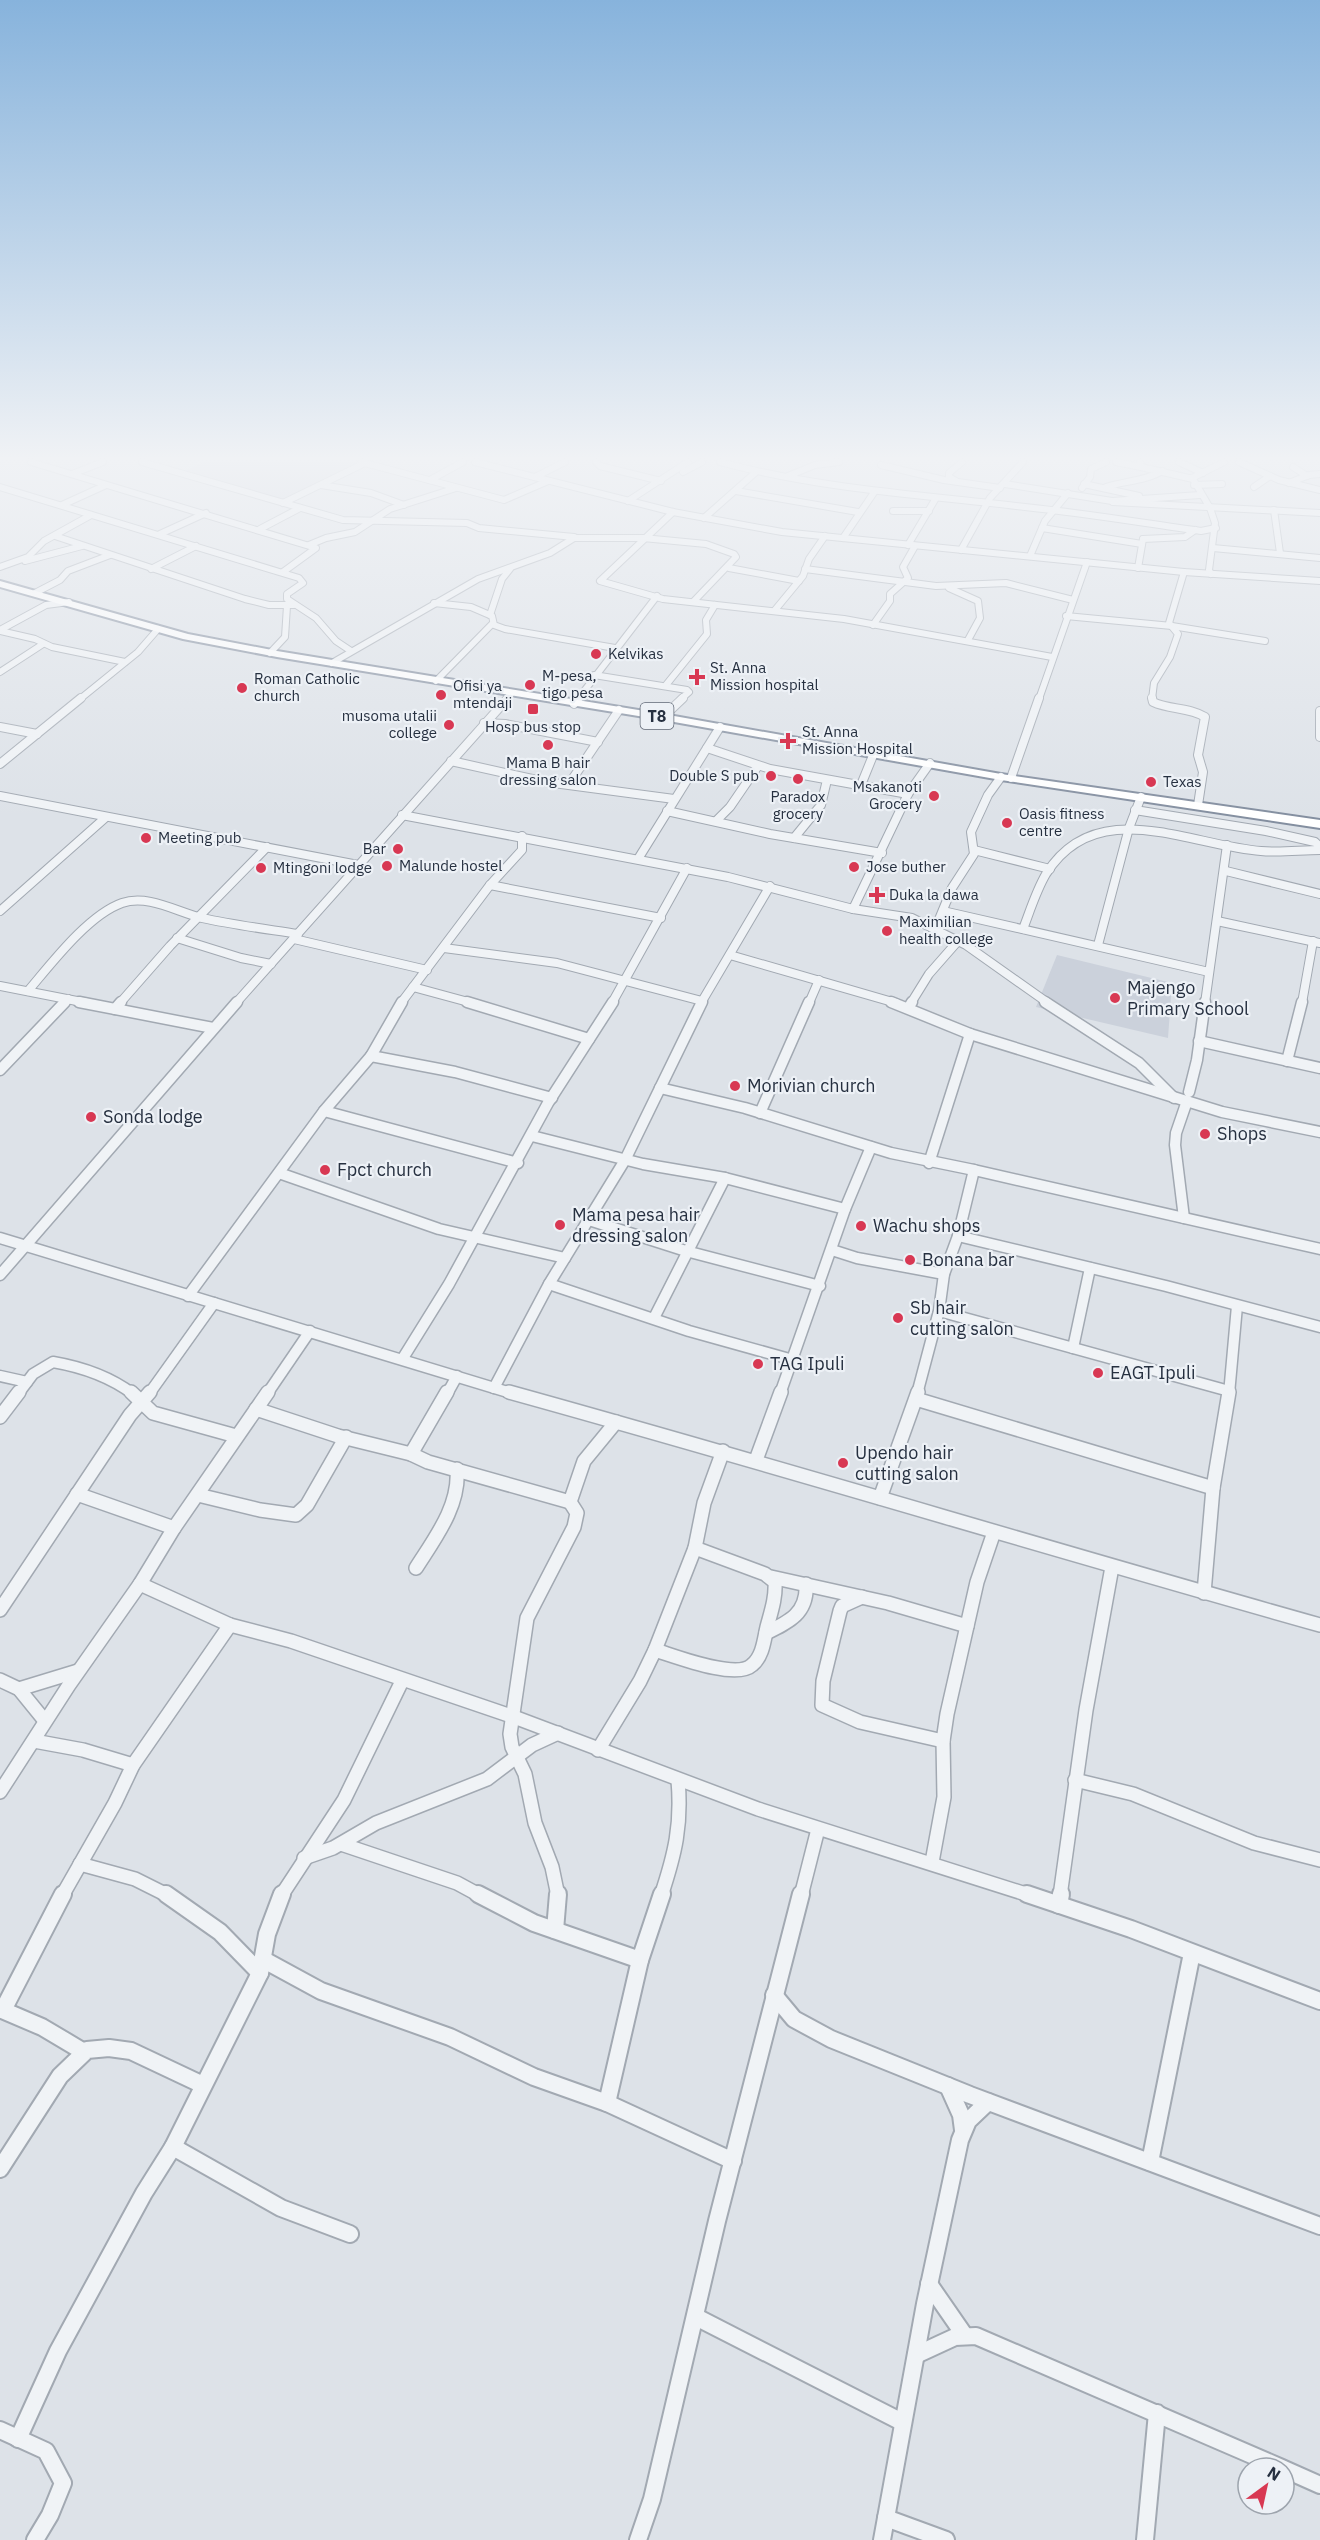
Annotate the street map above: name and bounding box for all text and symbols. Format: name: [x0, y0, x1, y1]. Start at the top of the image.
place label: Kelvikas: [608, 644, 664, 663]
marker: Kelvikas: [589, 647, 603, 661]
place label: St. Anna Mission hospital: [710, 658, 819, 694]
place label: M-pesa, tigo pesa: [542, 666, 603, 702]
marker: St. Anna Mission hospital: [688, 668, 706, 686]
place label: Roman Catholic church: [254, 669, 360, 705]
place label: Ofisi ya mtendaji: [453, 676, 512, 712]
marker: M-pesa, tigo pesa: [523, 678, 537, 692]
marker: Roman Catholic church: [235, 681, 249, 695]
marker: Ofisi ya mtendaji: [434, 688, 448, 702]
marker: Hosp bus stop: [526, 702, 540, 716]
road number: T8: [640, 703, 674, 729]
place label: musoma utalii college: [342, 706, 437, 742]
place label: Hosp bus stop: [485, 717, 581, 736]
marker: musoma utalii college: [442, 718, 456, 732]
place label: St. Anna Mission Hospital: [802, 722, 913, 758]
marker: St. Anna Mission Hospital: [779, 732, 797, 750]
marker: Mama B hair dressing salon: [541, 738, 555, 752]
place label: Mama B hair dressing salon: [500, 753, 596, 789]
place label: Double S pub: [669, 766, 759, 785]
marker: Double S pub: [764, 769, 778, 783]
marker: Paradox grocery: [791, 772, 805, 786]
place label: Texas: [1163, 772, 1202, 791]
marker: Texas: [1144, 775, 1158, 789]
place label: Msakanoti Grocery: [853, 777, 923, 813]
place label: Paradox grocery: [771, 787, 826, 823]
marker: Msakanoti Grocery: [927, 789, 941, 803]
place label: Oasis fitness centre: [1019, 804, 1105, 840]
marker: Oasis fitness centre: [1000, 816, 1014, 830]
place label: Meeting pub: [158, 828, 242, 847]
marker: Meeting pub: [139, 831, 153, 845]
place label: Bar: [363, 839, 386, 858]
marker: Bar: [391, 842, 405, 856]
place label: Malunde hostel: [399, 856, 502, 875]
place label: Jose buther: [866, 857, 946, 876]
place label: Mtingoni lodge: [273, 858, 372, 877]
marker: Malunde hostel: [380, 859, 394, 873]
marker: Jose buther: [847, 860, 861, 874]
marker: Mtingoni lodge: [254, 861, 268, 875]
place label: Duka la dawa: [889, 885, 979, 904]
marker: Duka la dawa: [870, 888, 884, 902]
place label: Maximilian health college: [899, 912, 993, 948]
marker: Maximilian health college: [880, 924, 894, 938]
place label: Majengo Primary School: [1127, 976, 1249, 1020]
marker: Majengo Primary School: [1108, 991, 1122, 1005]
place label: Morivian church: [747, 1074, 876, 1097]
marker: Morivian church: [728, 1079, 742, 1093]
place label: Sonda lodge: [103, 1105, 203, 1128]
marker: Sonda lodge: [84, 1110, 98, 1124]
place label: Shops: [1217, 1122, 1267, 1145]
marker: Shops: [1198, 1127, 1212, 1141]
place label: Fpct church: [337, 1158, 432, 1181]
marker: Fpct church: [318, 1163, 332, 1177]
place label: Mama pesa hair dressing salon: [572, 1203, 700, 1247]
place label: Wachu shops: [873, 1214, 981, 1237]
marker: Mama pesa hair dressing salon: [553, 1218, 567, 1232]
marker: Wachu shops: [854, 1219, 868, 1233]
place label: Bonana bar: [922, 1248, 1015, 1271]
marker: Bonana bar: [903, 1253, 917, 1267]
place label: Sb hair cutting salon: [910, 1296, 1014, 1340]
marker: Sb hair cutting salon: [891, 1311, 905, 1325]
place label: TAG Ipuli: [770, 1352, 844, 1375]
marker: TAG Ipuli: [751, 1357, 765, 1371]
place label: EAGT Ipuli: [1110, 1361, 1195, 1384]
marker: EAGT Ipuli: [1091, 1366, 1105, 1380]
place label: Upendo hair cutting salon: [855, 1441, 959, 1485]
marker: Upendo hair cutting salon: [836, 1456, 850, 1470]
north arrow: [1236, 2456, 1296, 2516]
text: N: [1264, 2462, 1284, 2485]

